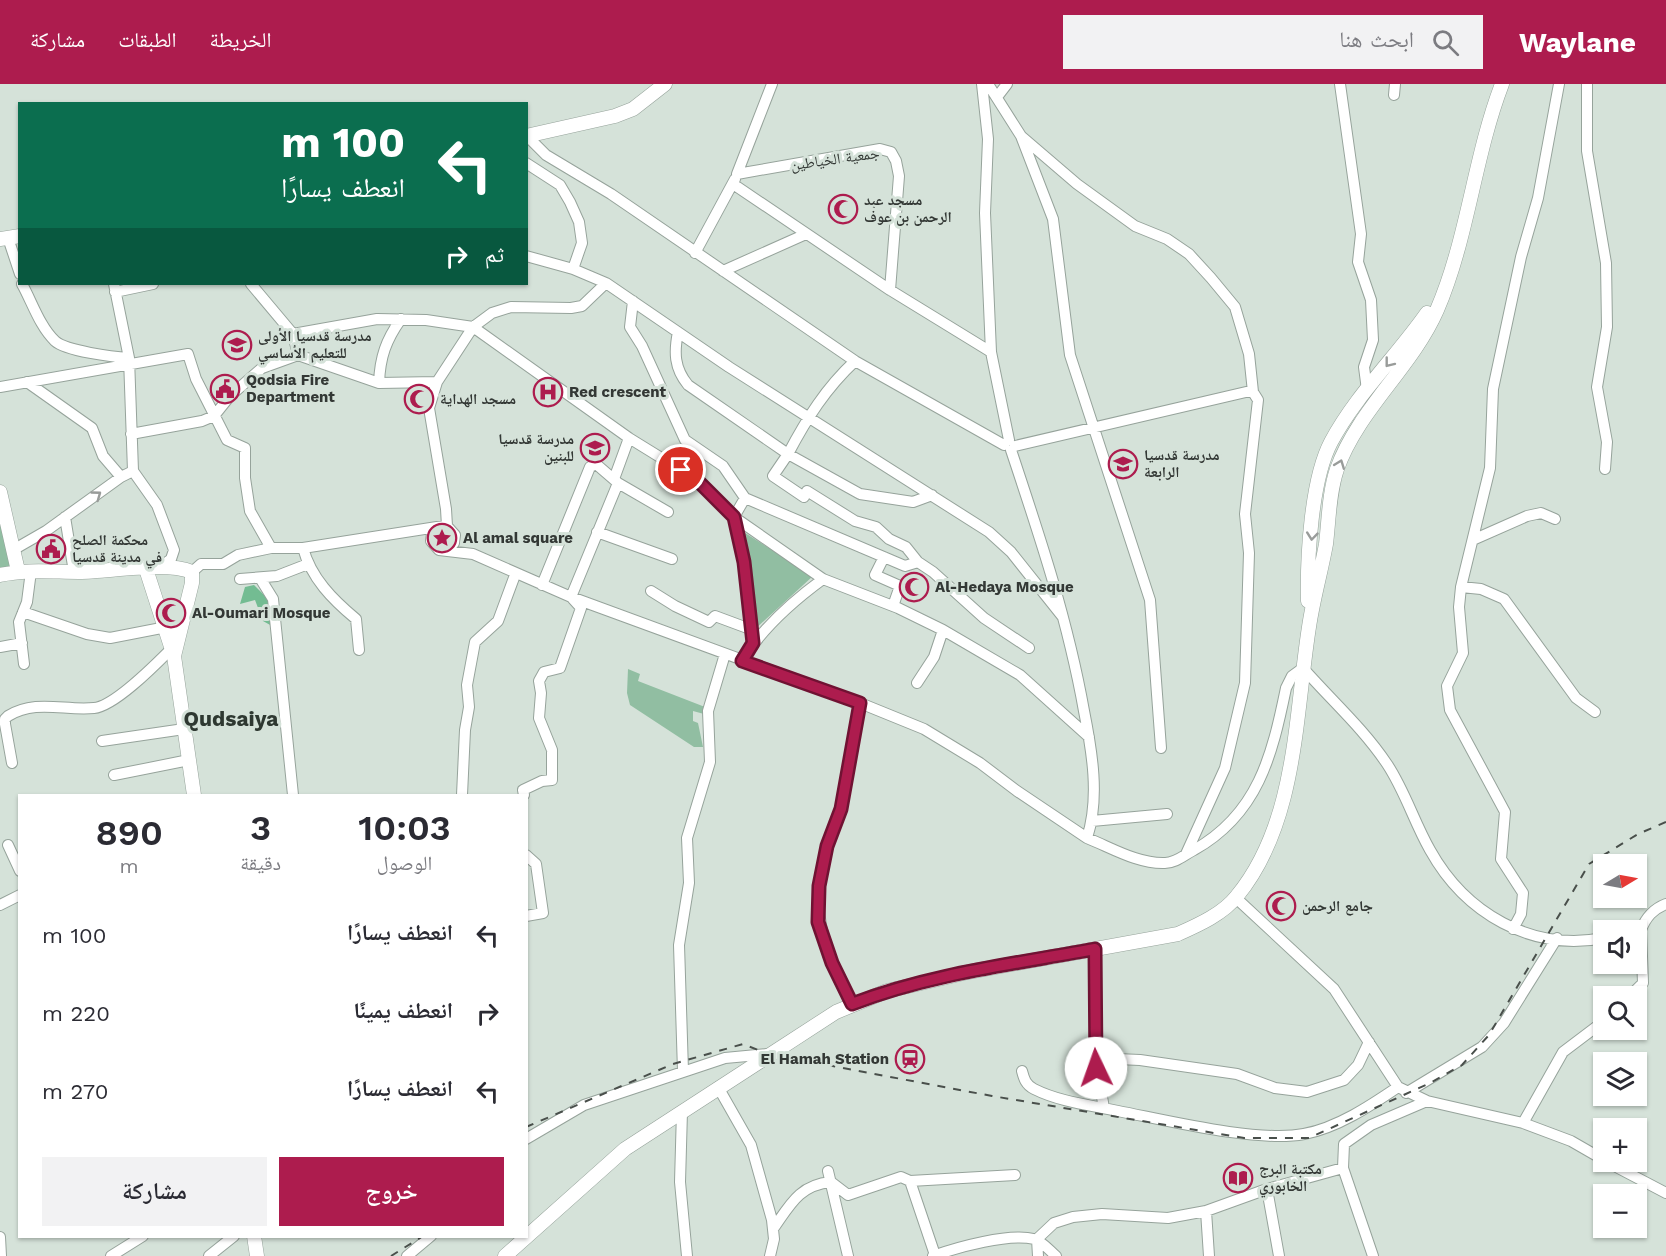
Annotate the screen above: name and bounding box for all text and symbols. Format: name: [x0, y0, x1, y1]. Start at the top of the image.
search box: [1063, 15, 1483, 69]
icon: search: [1429, 26, 1462, 59]
text: Waylane: [1519, 26, 1636, 59]
text: مشاركة: [30, 27, 85, 52]
text: الطبقات: [118, 27, 177, 52]
text: الخريطة: [210, 27, 271, 52]
text: ابحث هنا: [1339, 27, 1414, 52]
text: 100 m: [281, 118, 405, 167]
icon: left: [426, 126, 504, 204]
street label: جمعية الخياطين: [790, 144, 881, 175]
text: انعطف يسارًا: [281, 172, 405, 204]
place label: مسجد عبد الرحمن بن عوف: [864, 191, 952, 226]
mosque icon: مسجد عبد الرحمن بن عوف: [827, 193, 859, 225]
icon: right: [440, 240, 473, 273]
text: ثم: [485, 242, 504, 267]
place label: مدرسة قدسيا الأولى للتعليم الأساسي: [258, 327, 372, 365]
school or university icon: مدرسة قدسيا الأولى للتعليم الأساسي: [221, 329, 253, 361]
one-way arrow: [1386, 356, 1397, 367]
place label: Qodsia Fire Department: [246, 371, 335, 406]
public building icon: Qodsia Fire Department: [209, 373, 241, 405]
hospital icon: Red crescent: [532, 376, 564, 408]
mosque icon: مسجد الهداية: [403, 383, 435, 415]
place label: Red crescent: [569, 383, 667, 401]
place label: مسجد الهداية: [440, 390, 516, 408]
place label: مدرسة قدسيا للبنين: [498, 430, 574, 465]
school or university icon: مدرسة قدسيا للبنين: [579, 432, 611, 464]
pin: [655, 444, 706, 495]
place label: مدرسة قدسيا الرابعة: [1144, 446, 1220, 481]
school or university icon: مدرسة قدسيا الرابعة: [1107, 448, 1139, 480]
icon: arrive: [664, 453, 697, 486]
one-way arrow: [1333, 459, 1345, 470]
one-way arrow: [90, 491, 101, 502]
place icon: Al amal square: [426, 522, 458, 554]
place label: Al amal square: [463, 529, 573, 547]
place label: محكمة الصلح في مدينة قدسيا: [72, 531, 162, 569]
one-way arrow: [1306, 532, 1319, 541]
public building icon: محكمة الصلح في مدينة قدسيا: [35, 533, 67, 565]
mosque icon: Al-Hedaya Mosque: [898, 571, 930, 603]
place label: Al-Hedaya Mosque: [935, 578, 1074, 596]
mosque icon: Al-Oumari Mosque: [155, 597, 187, 629]
place label: Al-Oumari Mosque: [192, 604, 331, 622]
district label: Qudsaiya: [184, 706, 279, 731]
text: 3: [250, 807, 271, 849]
text: 10:03: [358, 807, 451, 849]
text: 890: [95, 812, 163, 854]
text: دقيقة: [240, 851, 281, 875]
text: الوصول: [377, 851, 432, 875]
text: m: [120, 854, 139, 878]
north arrow: [1593, 854, 1647, 908]
map controls: [1593, 854, 1647, 1238]
mosque icon: جامع الرحمن: [1265, 890, 1297, 922]
place label: جامع الرحمن: [1302, 897, 1373, 916]
icon: left: [471, 919, 504, 952]
text: انعطف يسارًا: [347, 920, 453, 945]
button: sound: [1593, 920, 1647, 974]
text: 100 m: [42, 923, 106, 948]
button: search: [1593, 986, 1647, 1040]
icon: right: [471, 997, 504, 1030]
text: انعطف يمينًا: [353, 998, 453, 1023]
text: 220 m: [42, 1001, 110, 1026]
position arrow: [1064, 1036, 1128, 1100]
station icon: El Hamah Station: [894, 1043, 926, 1075]
place label: El Hamah Station: [760, 1050, 889, 1068]
button: layers: [1593, 1052, 1647, 1106]
icon: left: [471, 1075, 504, 1108]
text: انعطف يسارًا: [347, 1076, 453, 1101]
text: 270 m: [42, 1079, 108, 1104]
button: +: [1593, 1118, 1647, 1172]
button: مشاركة: [42, 1157, 267, 1226]
button: خروج: [279, 1157, 504, 1226]
place label: مكتبة البرج الخابوري: [1259, 1160, 1322, 1198]
library icon: مكتبة البرج الخابوري: [1222, 1162, 1254, 1194]
button: −: [1593, 1184, 1647, 1238]

